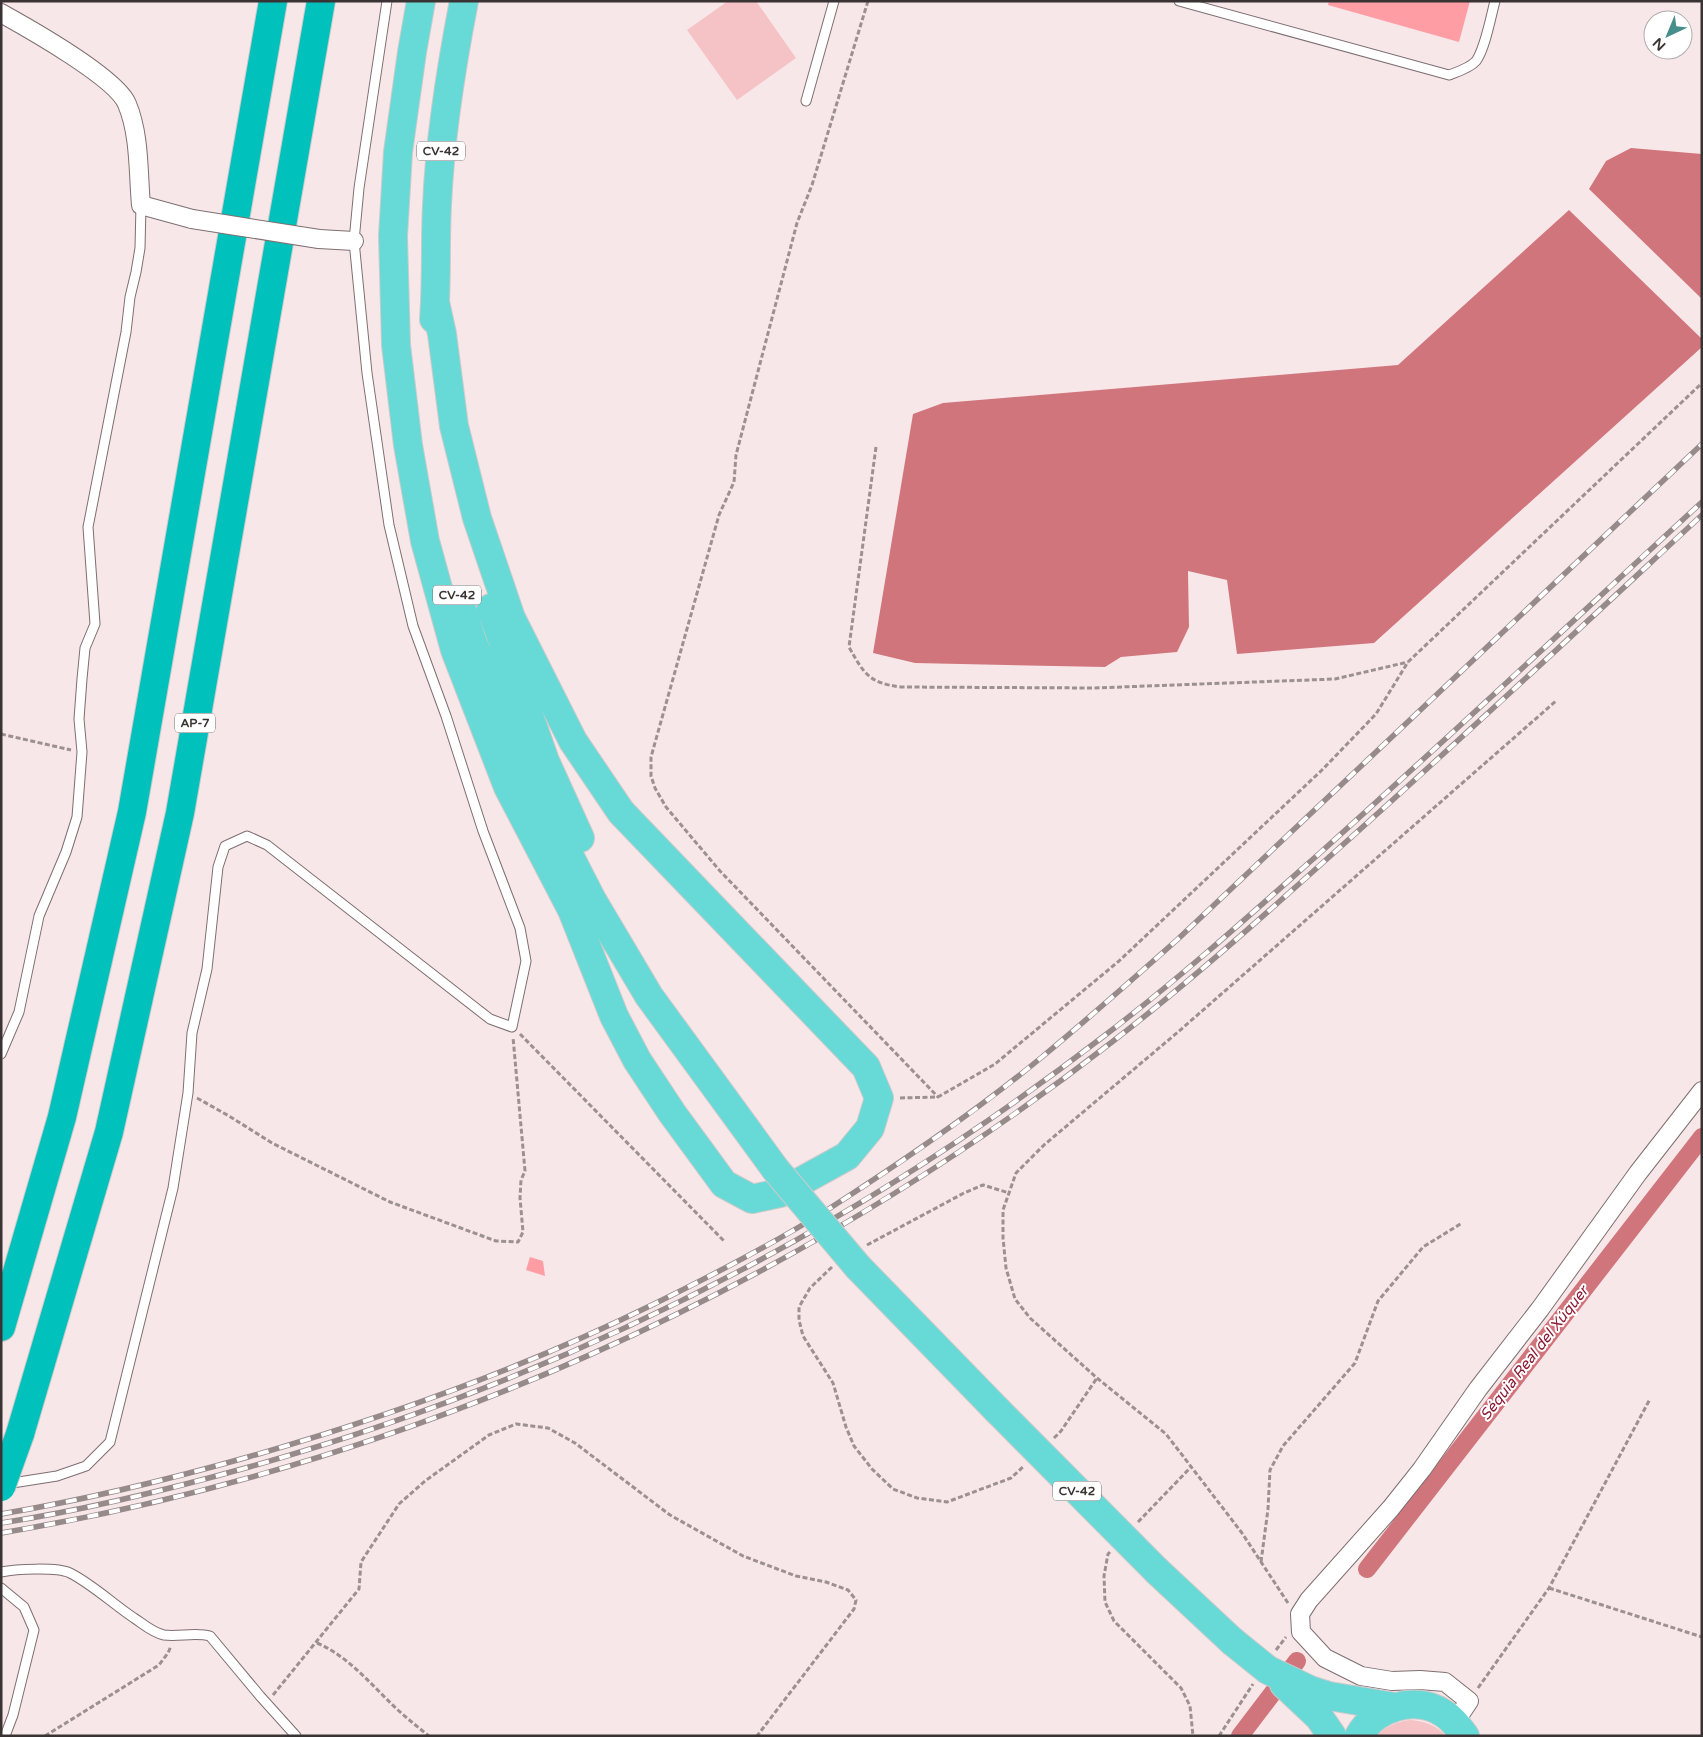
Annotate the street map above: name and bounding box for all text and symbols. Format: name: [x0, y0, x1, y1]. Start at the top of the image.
north arrow: [1643, 10, 1693, 60]
text: N: [1649, 34, 1669, 54]
road number: CV-42: [417, 142, 465, 160]
road number: CV-42: [433, 586, 481, 604]
road number: AP-7: [175, 714, 215, 732]
water label: Séquia Real del Xúquer: [1476, 1281, 1593, 1423]
road number: CV-42: [1053, 1482, 1101, 1500]

